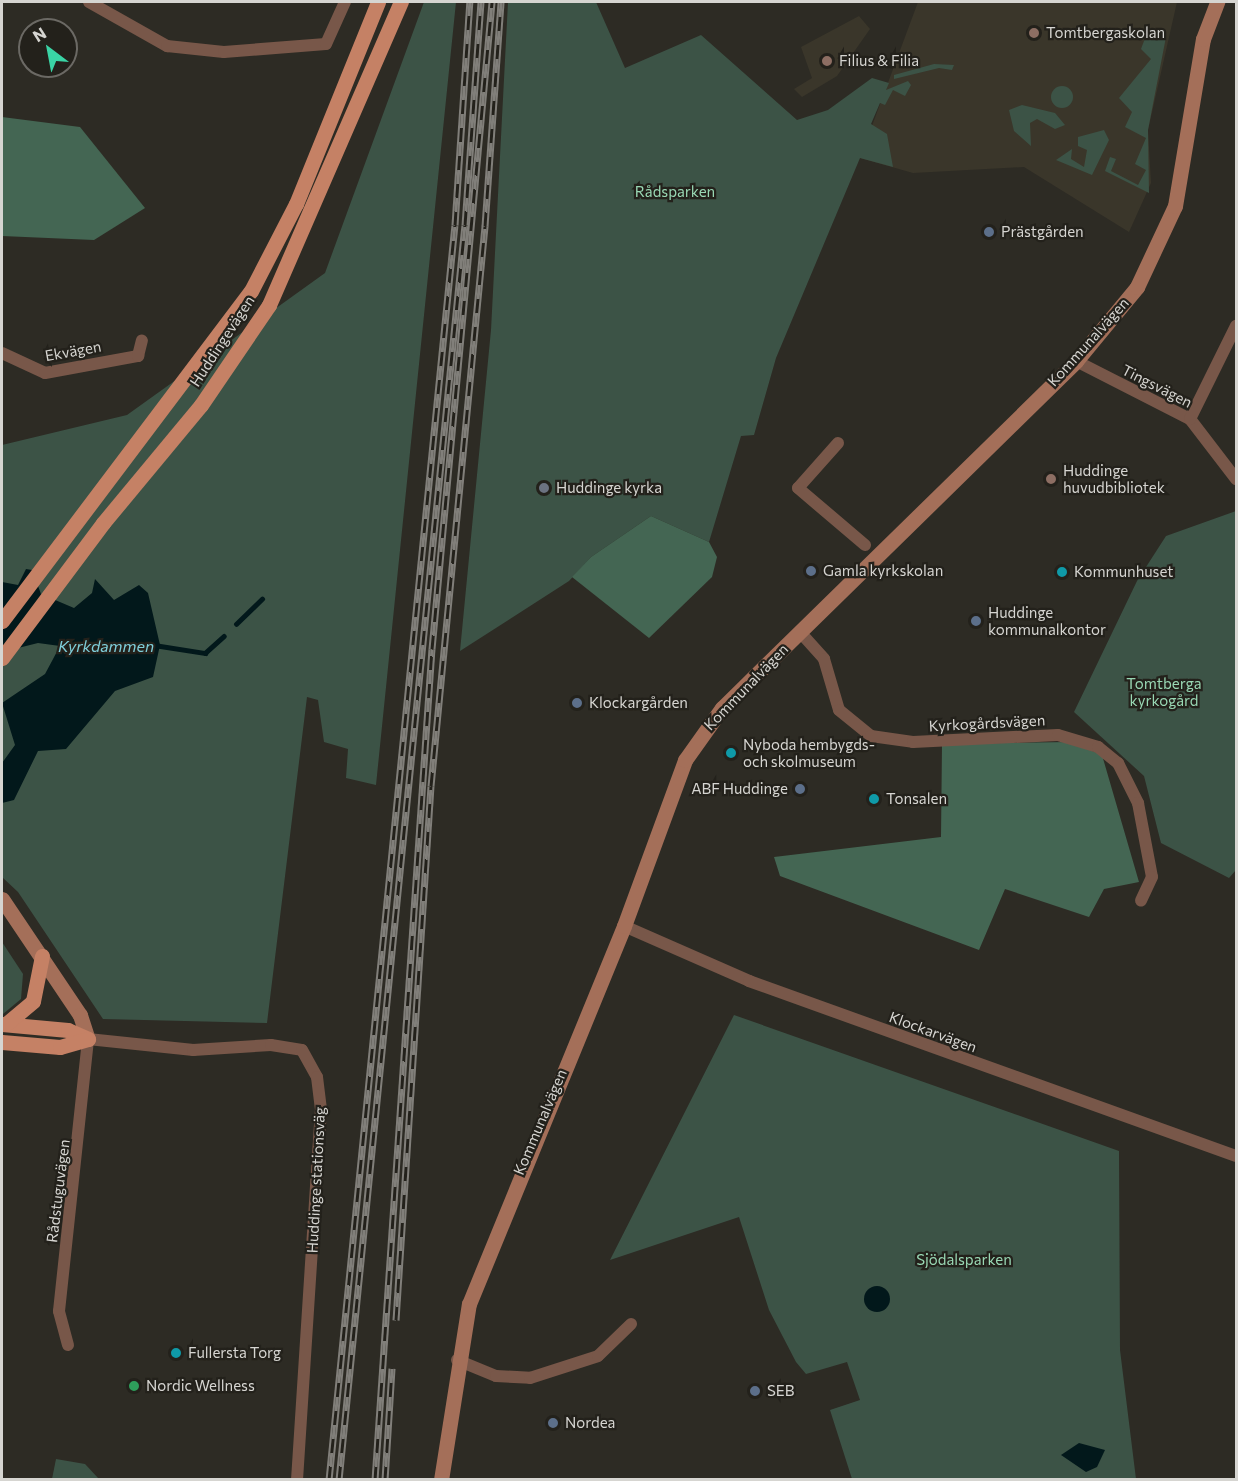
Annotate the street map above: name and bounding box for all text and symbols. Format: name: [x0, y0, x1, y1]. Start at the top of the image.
north arrow: [18, 18, 78, 78]
text: N: [29, 23, 49, 45]
place label: Tomtbergaskolan: [1046, 24, 1165, 42]
marker: Tomtbergaskolan: [1027, 26, 1041, 40]
place label: Filius & Filia: [839, 52, 919, 70]
marker: Filius & Filia: [820, 54, 834, 68]
park label: Rådsparken: [635, 183, 715, 201]
place label: Prästgården: [1001, 223, 1084, 241]
marker: Prästgården: [982, 225, 996, 239]
street label: Huddingevägen: [186, 292, 258, 390]
street label: Kommunalvägen: [1043, 294, 1133, 390]
street label: Ekvägen: [43, 337, 103, 365]
street label: Tingsvägen: [1119, 361, 1195, 411]
place label: Huddinge huvudbibliotek: [1063, 461, 1165, 496]
marker: Huddinge huvudbibliotek: [1044, 472, 1058, 486]
place label: Huddinge kyrka: [556, 479, 662, 497]
marker: Huddinge kyrka: [537, 481, 551, 495]
place label: Gamla kyrkskolan: [823, 562, 943, 580]
place label: Kommunhuset: [1074, 563, 1173, 581]
marker: Gamla kyrkskolan: [804, 564, 818, 578]
marker: Kommunhuset: [1055, 565, 1069, 579]
place label: Huddinge kommunalkontor: [988, 603, 1106, 638]
marker: Huddinge kommunalkontor: [969, 614, 983, 628]
water label: Kyrkdammen: [58, 636, 154, 656]
street label: Kommunalvägen: [700, 640, 792, 734]
park label: Tomtberga kyrkogård: [1126, 674, 1202, 709]
place label: Klockargården: [589, 694, 688, 712]
marker: Klockargården: [570, 696, 584, 710]
street label: Kyrkogårdsvägen: [928, 711, 1046, 735]
place label: Nyboda hembygds- och skolmuseum: [743, 735, 875, 770]
marker: Nyboda hembygds- och skolmuseum: [724, 746, 738, 760]
place label: ABF Huddinge: [691, 780, 788, 798]
marker: ABF Huddinge: [793, 782, 807, 796]
place label: Tonsalen: [886, 790, 947, 808]
marker: Tonsalen: [867, 792, 881, 806]
street label: Klockarvägen: [887, 1008, 979, 1056]
street label: Kommunalvägen: [510, 1066, 570, 1178]
street label: Huddinge stationsväg: [303, 1106, 329, 1254]
street label: Rådstuguvägen: [43, 1138, 73, 1244]
park label: Sjödalsparken: [916, 1251, 1012, 1269]
place label: Fullersta Torg: [188, 1344, 281, 1362]
marker: Fullersta Torg: [169, 1346, 183, 1360]
place label: Nordic Wellness: [146, 1377, 255, 1395]
marker: Nordic Wellness: [127, 1379, 141, 1393]
place label: SEB: [767, 1382, 794, 1400]
marker: SEB: [748, 1384, 762, 1398]
place label: Nordea: [565, 1414, 615, 1432]
marker: Nordea: [546, 1416, 560, 1430]

